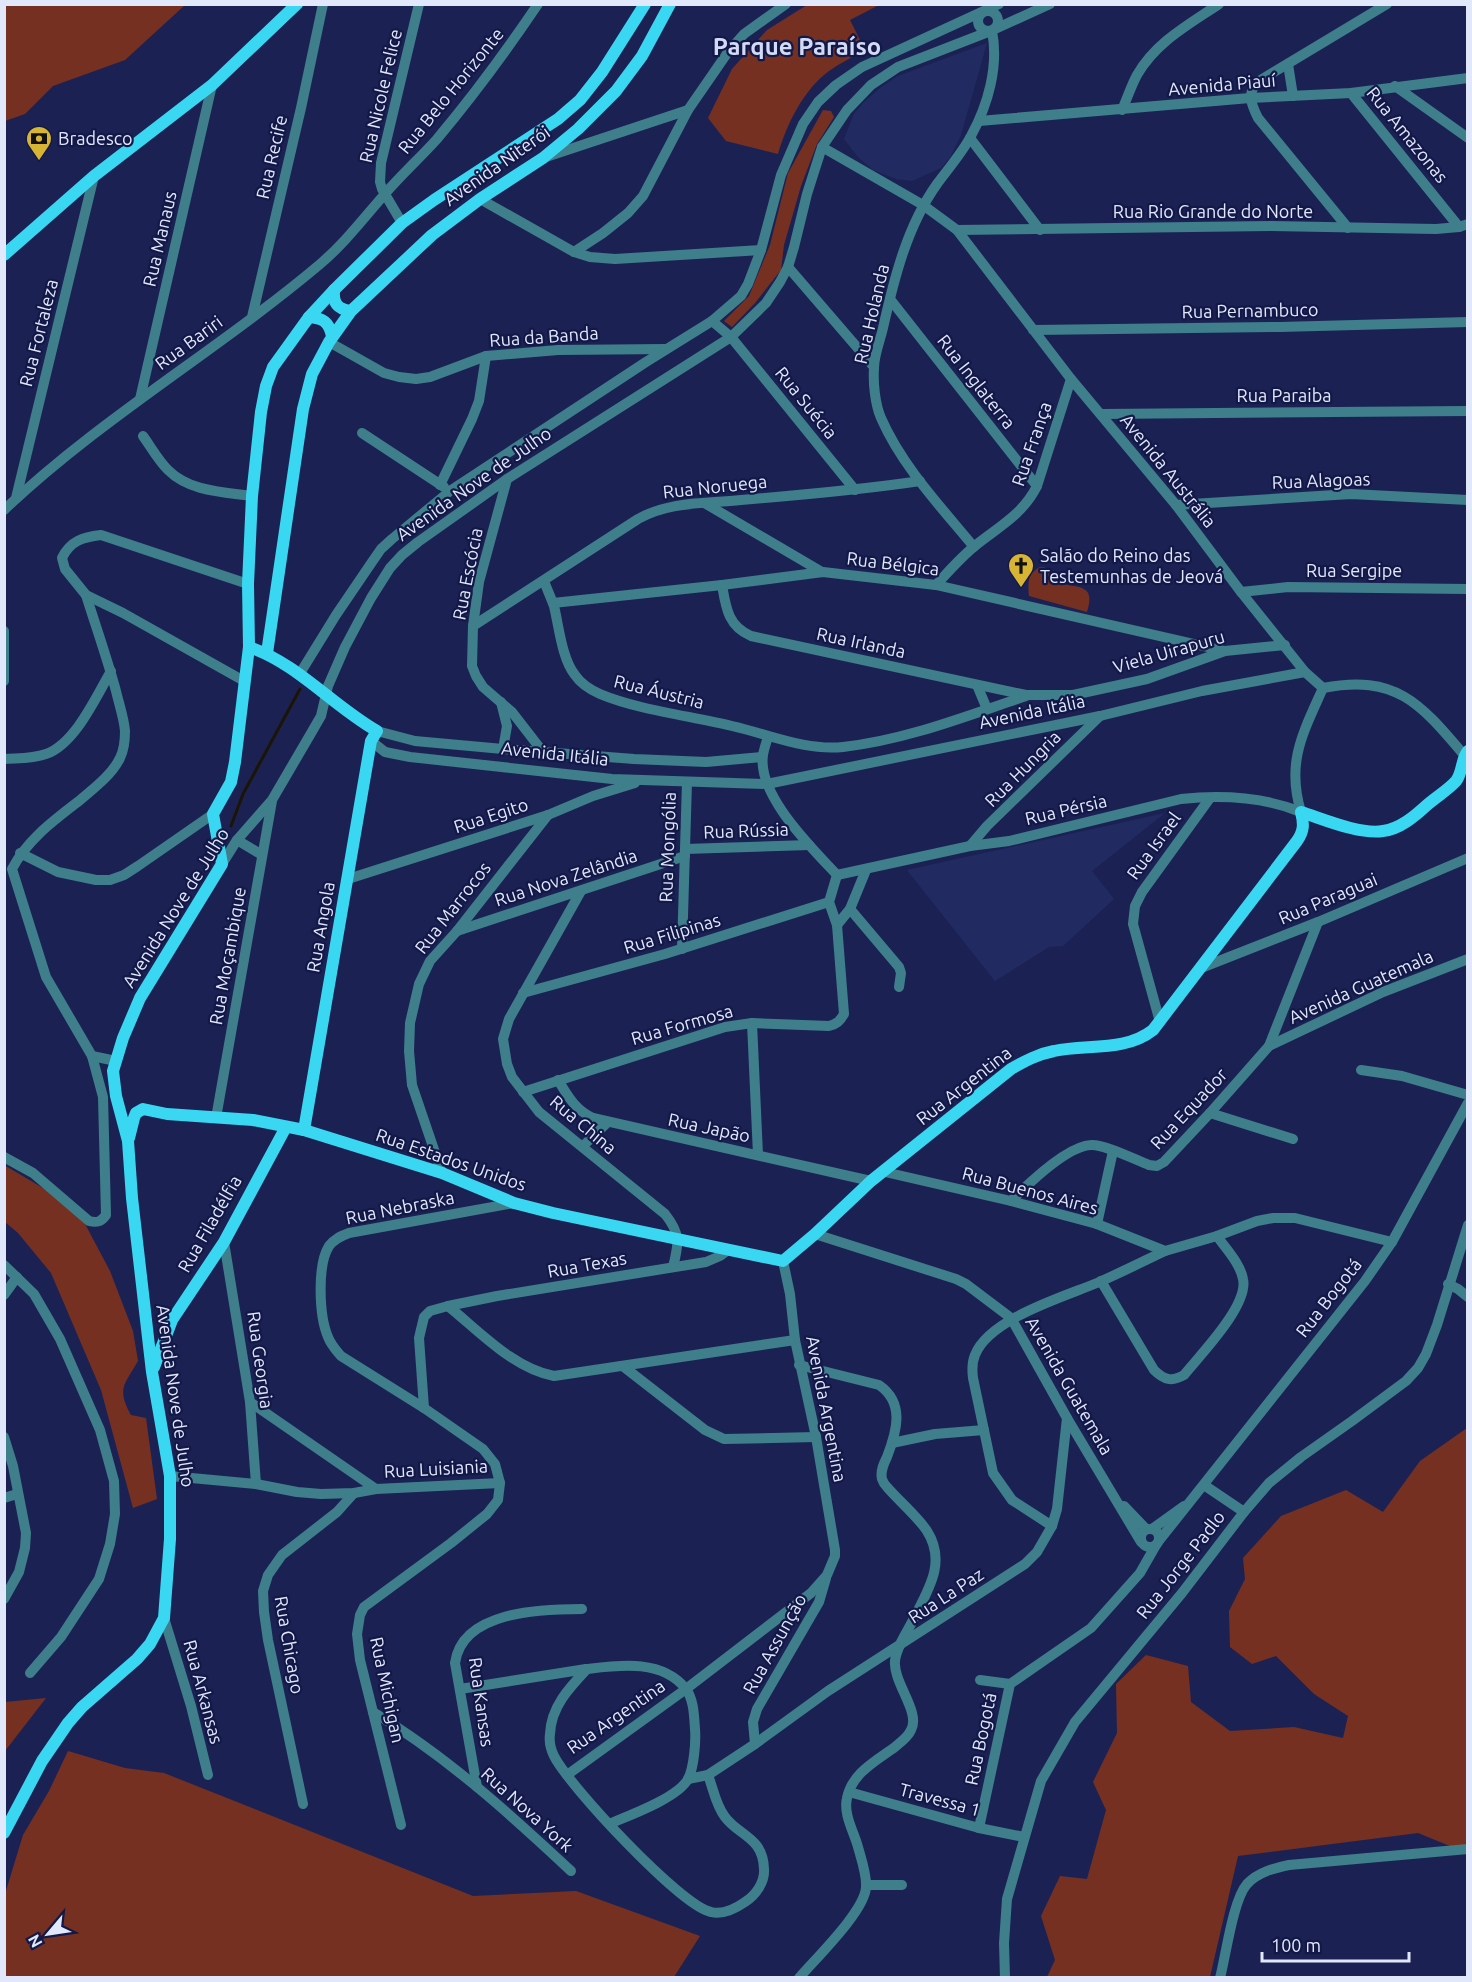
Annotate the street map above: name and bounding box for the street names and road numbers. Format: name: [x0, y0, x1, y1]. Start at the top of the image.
street label: Rua Belo Horizonte: [393, 24, 507, 157]
street label: Rua Nicole Felice: [355, 27, 405, 165]
street label: Avenida Piauí: [1167, 69, 1277, 99]
street label: Rua Amazonas: [1363, 82, 1453, 186]
street label: Rua Recife: [252, 113, 290, 201]
street label: Avenida Niterói: [440, 121, 553, 209]
street label: Rua Manaus: [138, 189, 180, 288]
street label: Rua Rio Grande do Norte: [1113, 201, 1313, 221]
street label: Rua Holanda: [850, 262, 892, 366]
street label: Rua Fortaleza: [15, 277, 61, 389]
street label: Rua Pernambuco: [1181, 299, 1319, 321]
street label: Rua Bariri: [151, 311, 226, 373]
street label: Rua da Banda: [489, 322, 599, 350]
street label: Rua Inglaterra: [934, 330, 1020, 432]
street label: Rua Suécia: [772, 362, 842, 442]
street label: Rua Paraiba: [1237, 385, 1331, 405]
street label: Rua França: [1007, 399, 1055, 489]
street label: Avenida Austrália: [1117, 410, 1221, 531]
street label: Avenida Nove de Julho: [392, 422, 555, 544]
street label: Rua Alagoas: [1271, 468, 1371, 492]
street label: Rua Noruega: [662, 471, 768, 501]
street label: Rua Escócia: [448, 526, 486, 622]
street label: Rua Bélgica: [846, 547, 941, 579]
street label: Rua Sergipe: [1306, 560, 1402, 580]
street label: Rua Irlanda: [815, 623, 907, 661]
street label: Viela Uirapuru: [1111, 626, 1227, 677]
street label: Rua Áustria: [612, 669, 707, 712]
street label: Avenida Itália: [977, 690, 1087, 732]
street label: Rua Hungria: [980, 726, 1064, 810]
street label: Avenida Itália: [500, 737, 610, 769]
street label: Rua Pérsia: [1023, 790, 1109, 828]
street label: Rua Mongólia: [655, 791, 679, 903]
street label: Rua Egito: [451, 794, 530, 836]
street label: Rua Israel: [1122, 808, 1184, 883]
street label: Rua Rússia: [703, 819, 789, 841]
street label: Avenida Nove de Julho: [118, 824, 232, 991]
street label: Rua Nova Zelândia: [492, 845, 640, 910]
street label: Rua Marrocos: [410, 858, 494, 957]
street label: Rua Paraguai: [1275, 868, 1380, 928]
street label: Rua Angola: [302, 880, 338, 974]
street label: Rua Moçambique: [205, 885, 249, 1026]
street label: Rua Filipinas: [621, 909, 723, 957]
street label: Avenida Guatemala: [1285, 945, 1436, 1027]
street label: Rua Formosa: [629, 1000, 735, 1048]
street label: Rua Argentina: [912, 1042, 1015, 1128]
street label: Rua Equador: [1146, 1064, 1231, 1153]
street label: Rua China: [547, 1091, 621, 1158]
street label: Rua Japão: [666, 1109, 752, 1145]
street label: Rua Estados Unidos: [373, 1124, 529, 1194]
street label: Rua Buenos Aires: [960, 1162, 1101, 1218]
street label: Rua Filadélfia: [173, 1172, 245, 1275]
street label: Rua Nebraska: [344, 1187, 456, 1227]
street label: Rua Texas: [546, 1247, 628, 1281]
street label: Rua Bogotá: [1291, 1254, 1365, 1341]
street label: Avenida Nove de Julho: [153, 1303, 199, 1488]
street label: Rua Georgia: [244, 1310, 278, 1410]
street label: Avenida Guatemala: [1022, 1313, 1118, 1458]
street label: Avenida Argentina: [803, 1334, 851, 1484]
street label: Rua Luisiania: [383, 1455, 488, 1481]
street label: Rua Jorge Padlo: [1132, 1507, 1228, 1622]
street label: Rua La Paz: [904, 1563, 987, 1627]
street label: Rua Assunção: [738, 1590, 810, 1697]
street label: Rua Chicago: [272, 1594, 308, 1695]
street label: Rua Michigan: [367, 1635, 409, 1745]
street label: Rua Arkansas: [180, 1638, 228, 1746]
street label: Rua Kansas: [466, 1656, 498, 1748]
street label: Rua Argentina: [563, 1675, 668, 1757]
street label: Rua Bogotá: [960, 1691, 1000, 1787]
street label: Rua Nova York: [478, 1763, 578, 1856]
street label: Travessa 1: [897, 1779, 983, 1819]

